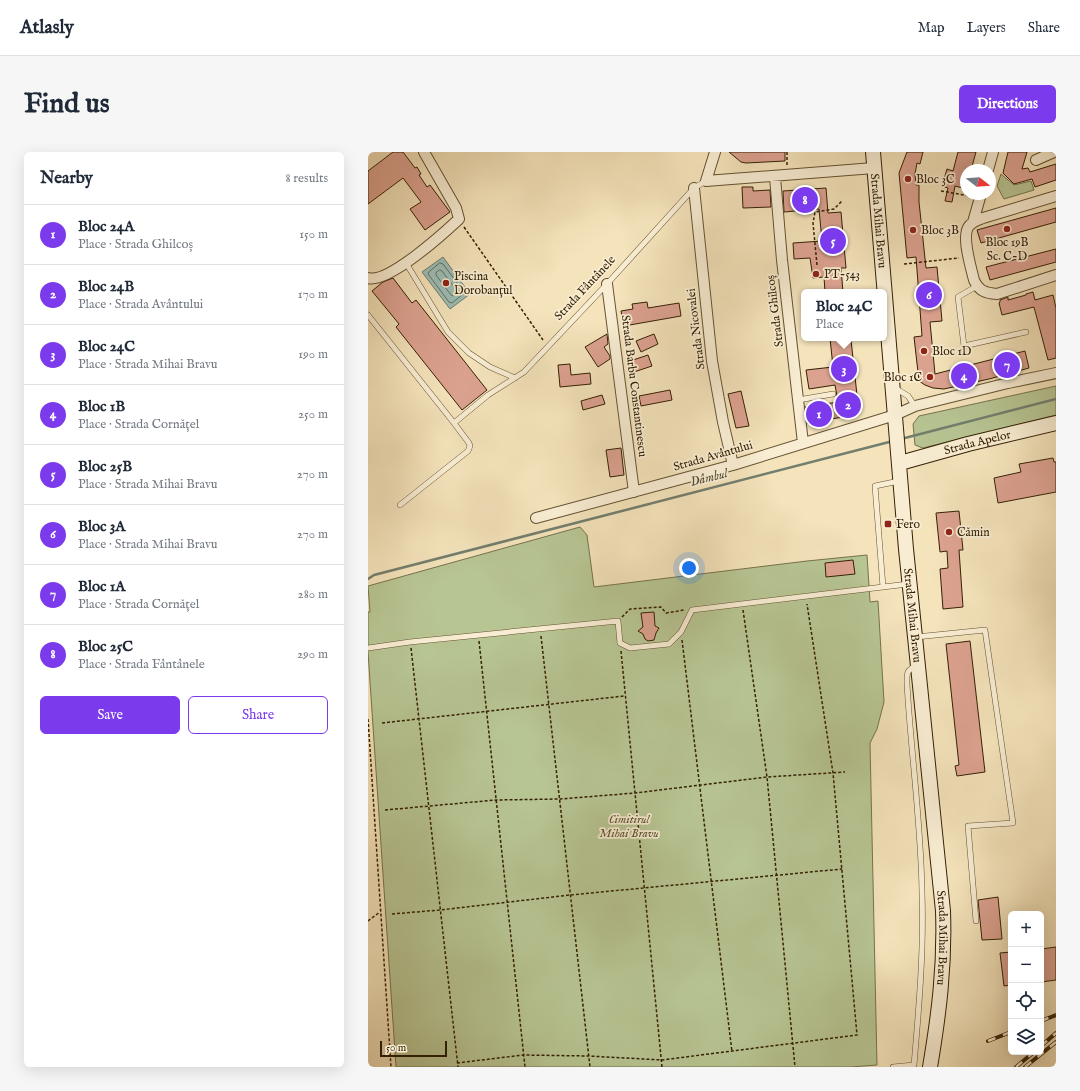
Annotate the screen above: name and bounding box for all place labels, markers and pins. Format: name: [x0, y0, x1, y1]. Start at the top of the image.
place label: Bloc 3C: [916, 172, 955, 187]
marker: Bloc 3C: [903, 174, 913, 184]
pin: 8: [792, 185, 818, 215]
place label: Bloc 3B: [921, 223, 959, 238]
marker: Bloc 19B Sc. C-D: [1002, 224, 1012, 234]
marker: Bloc 3B: [908, 225, 918, 235]
pin: 5: [820, 226, 846, 256]
place label: Bloc 19B Sc. C-D: [985, 235, 1029, 264]
place label: PT-543: [824, 267, 860, 282]
place label: Piscina Dorobanțul: [454, 269, 513, 298]
marker: PT-543: [811, 269, 821, 279]
marker: Piscina Dorobanțul: [441, 278, 451, 288]
pin: 6: [916, 280, 942, 310]
place label: Bloc 1D: [932, 344, 972, 359]
marker: Bloc 1D: [919, 346, 929, 356]
pin: 7: [994, 350, 1020, 380]
pin: 3: [831, 354, 857, 384]
pin: 4: [951, 361, 977, 391]
place label: Bloc 1C: [884, 370, 922, 385]
marker: Bloc 1C: [925, 372, 935, 382]
pin: 2: [835, 390, 861, 420]
pin: 1: [806, 399, 832, 429]
place label: Fero: [896, 517, 920, 532]
marker: Fero: [883, 519, 893, 529]
place label: Cămin: [957, 525, 990, 540]
marker: Cămin: [944, 527, 954, 537]

